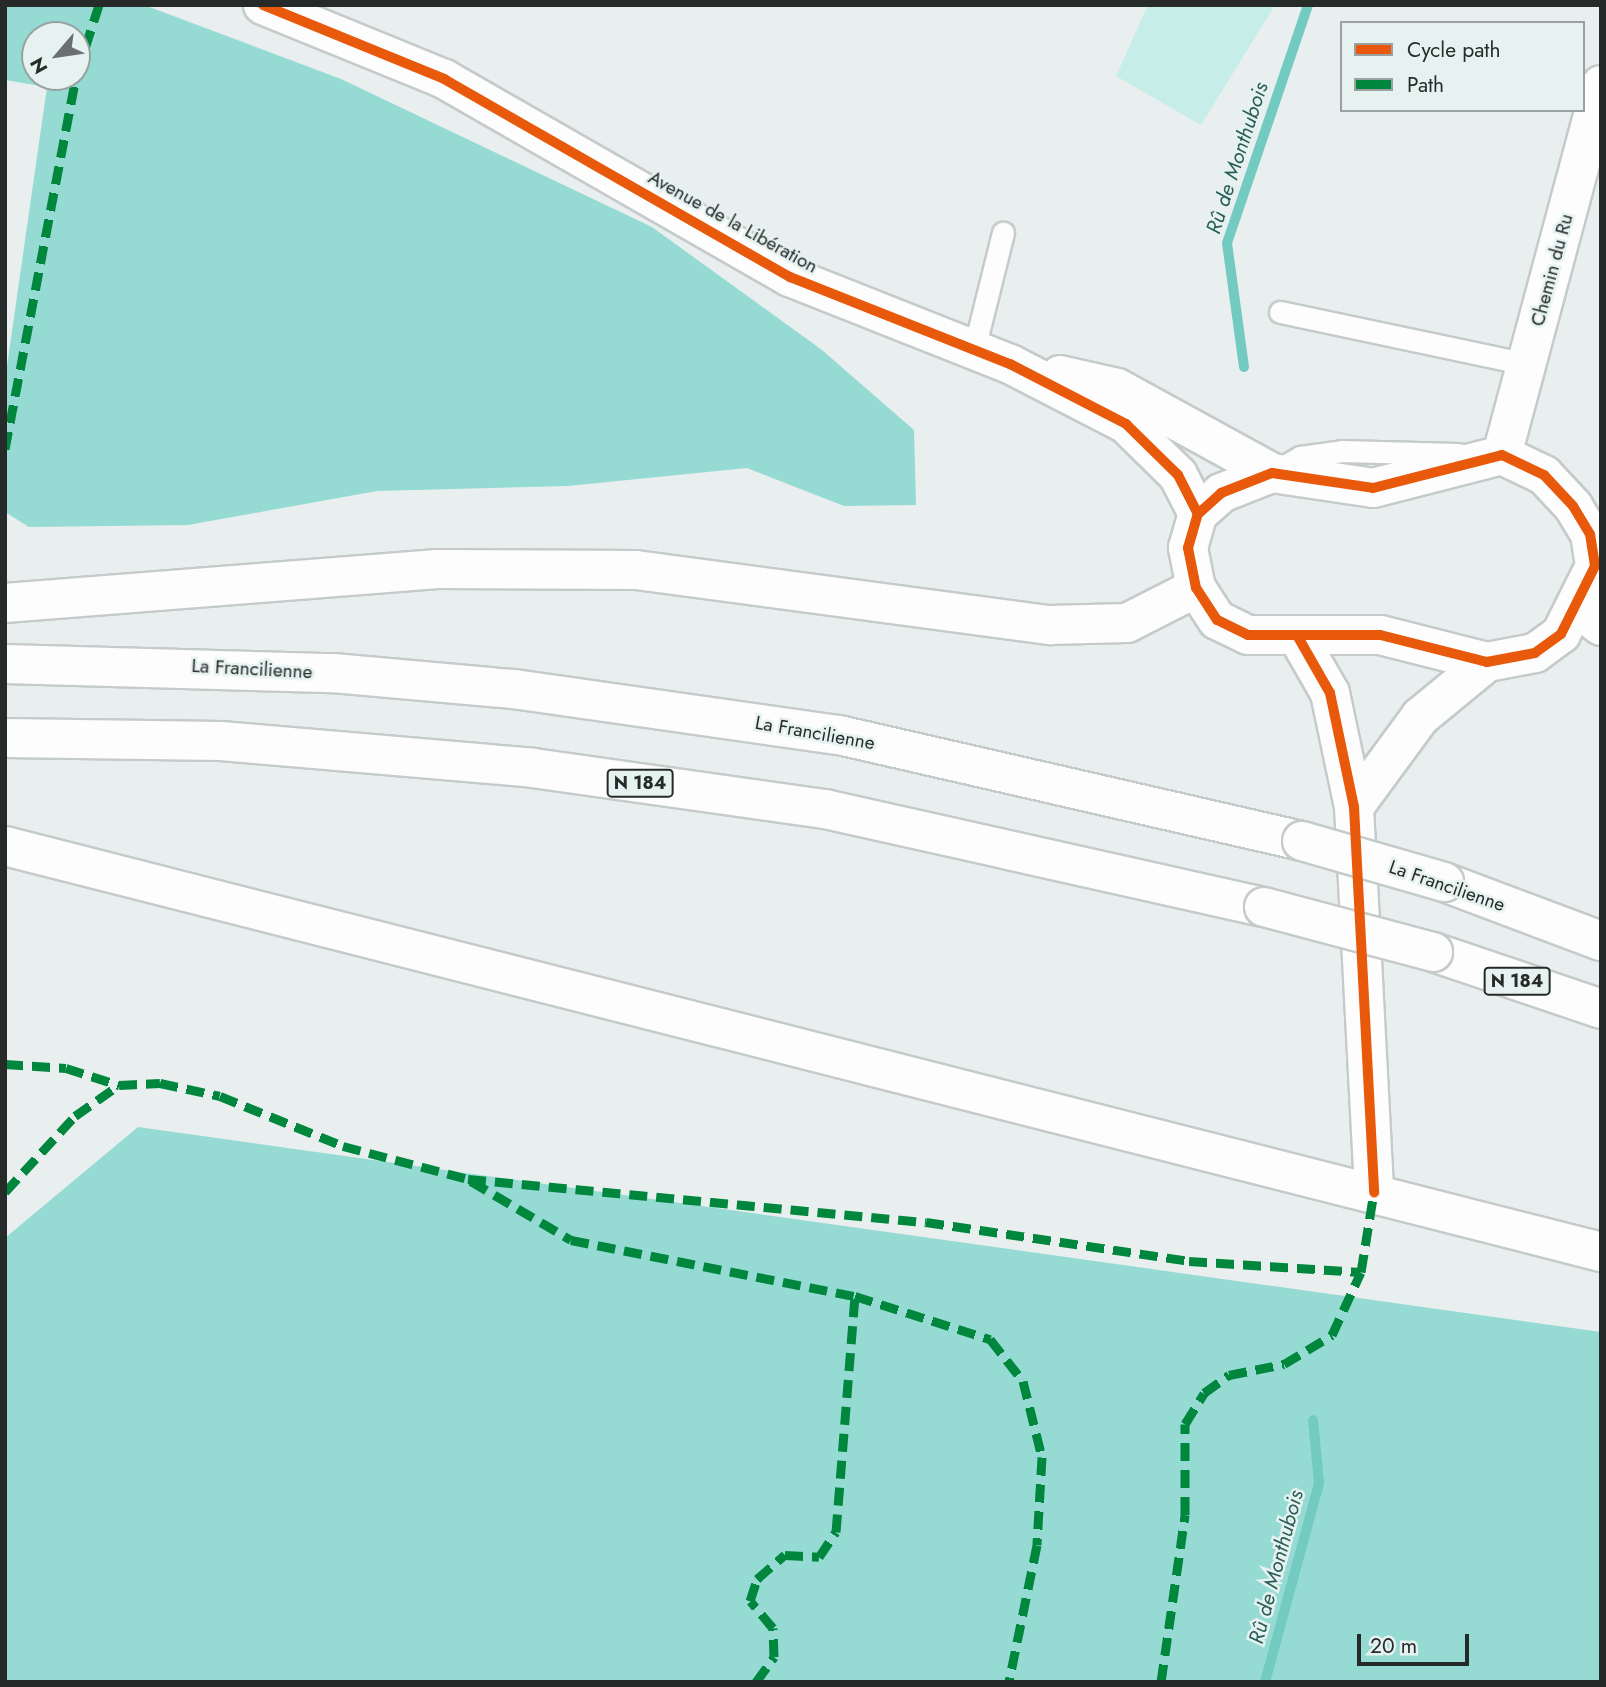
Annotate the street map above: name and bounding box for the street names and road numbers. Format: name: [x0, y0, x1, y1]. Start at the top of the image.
street label: Avenue de la Libération: [644, 166, 822, 278]
street label: Chemin du Ru: [1526, 211, 1578, 329]
street label: La Francilienne: [191, 654, 313, 684]
street label: La Francilienne: [753, 711, 877, 755]
road number: N 184: [605, 768, 675, 798]
street label: La Francilienne: [1386, 856, 1508, 916]
road number: N 184: [1482, 966, 1552, 996]

